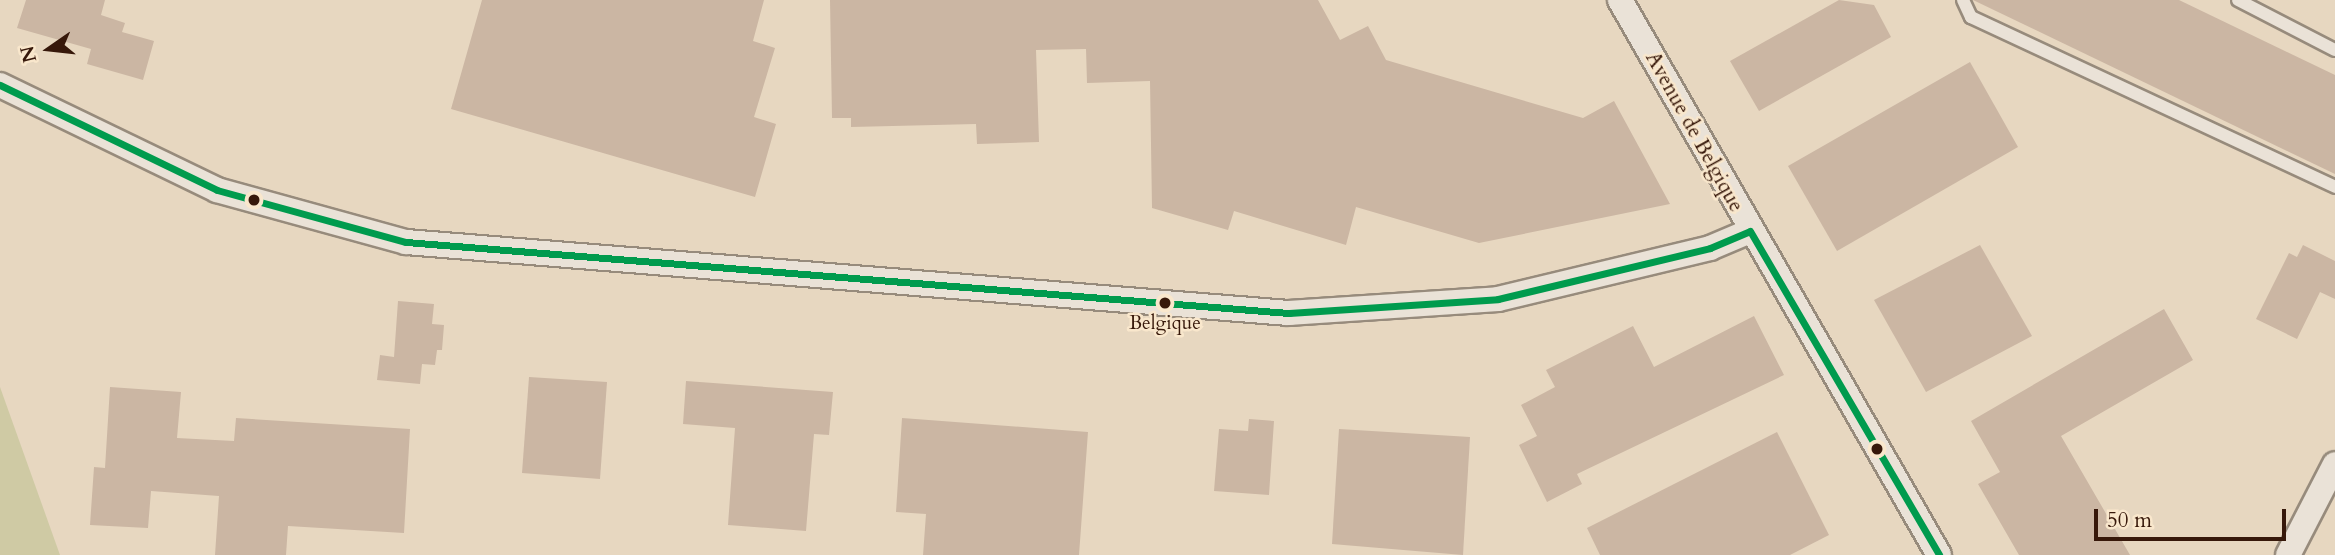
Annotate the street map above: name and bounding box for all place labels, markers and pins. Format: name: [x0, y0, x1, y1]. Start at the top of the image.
unlabelled marker: [247, 193, 261, 207]
marker: Belgique: [1158, 296, 1172, 310]
place label: Belgique: [1129, 313, 1201, 335]
unlabelled marker: [1870, 442, 1884, 456]

